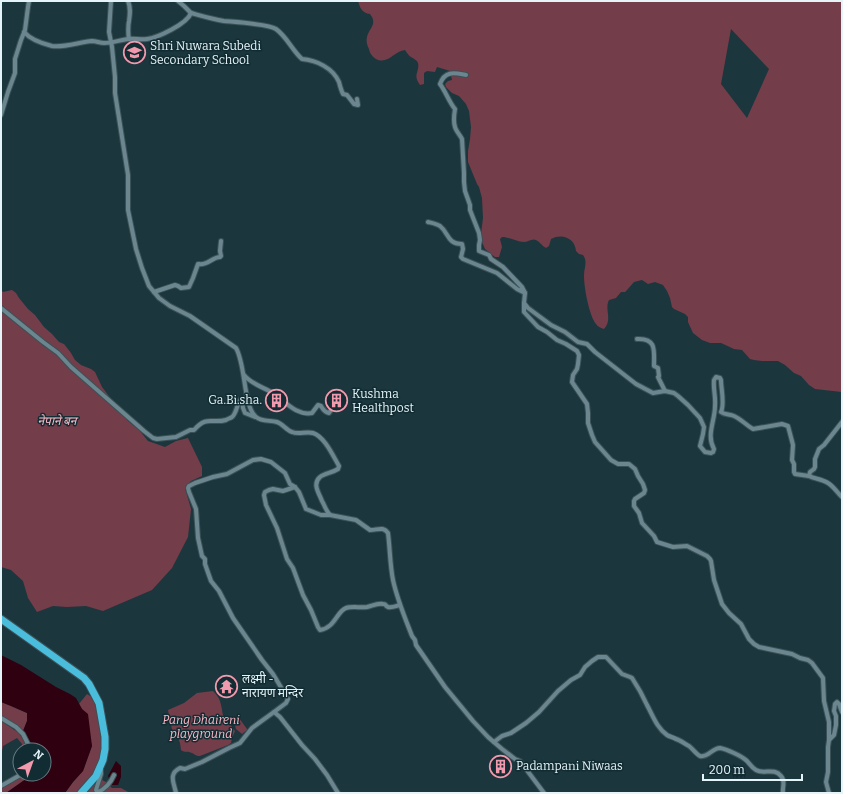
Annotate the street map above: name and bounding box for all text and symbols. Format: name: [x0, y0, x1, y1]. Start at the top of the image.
place label: Shri Nuwara Subedi Secondary School: [150, 39, 261, 67]
school or university icon: Shri Nuwara Subedi Secondary School: [122, 40, 148, 66]
building icon: Ga.Bi.sha.: [264, 387, 290, 413]
place label: Kushma Healthpost: [352, 387, 414, 415]
building icon: Kushma Healthpost: [323, 388, 349, 414]
place label: Ga.Bi.sha.: [208, 393, 262, 407]
park label: नेपाने बन: [37, 414, 79, 428]
place label: लक्ष्मी - नारायण मन्दिर: [242, 671, 304, 700]
temple icon: लक्ष्मी - नारायण मन्दिर: [213, 673, 239, 699]
park label: Pang Dhaireni playground: [162, 713, 240, 741]
north arrow: [12, 742, 52, 782]
text: N: [31, 747, 46, 763]
building icon: Padampani Niwaas: [487, 753, 513, 779]
scale bar: [703, 756, 802, 782]
place label: Padampani Niwaas: [516, 759, 623, 773]
text: 200 m: [709, 763, 745, 777]

